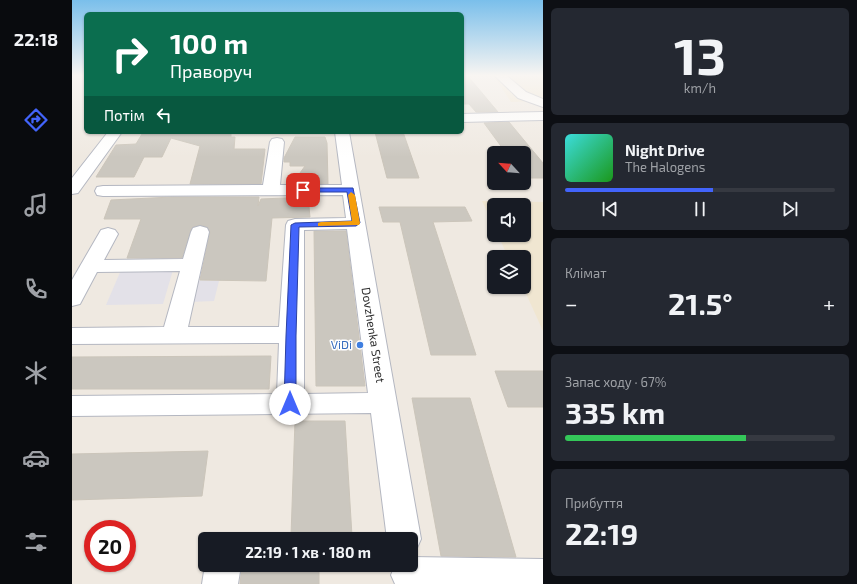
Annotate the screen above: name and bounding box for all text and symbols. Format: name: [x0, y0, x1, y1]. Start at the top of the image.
text: 13: [674, 23, 726, 85]
text: 100 m: [170, 26, 248, 60]
text: 22:18: [14, 28, 58, 50]
icon: right: [104, 28, 156, 80]
text: Праворуч: [170, 60, 252, 82]
text: km/h: [684, 80, 716, 96]
icon: left: [153, 104, 175, 126]
icon: directions: [22, 106, 50, 134]
text: Потім: [104, 106, 145, 124]
text: Night Drive: [625, 141, 705, 159]
north arrow: [487, 146, 531, 190]
map controls: [487, 146, 531, 294]
text: The Halogens: [625, 159, 705, 175]
pin: [286, 173, 320, 207]
icon: arrive: [292, 179, 314, 201]
icon: music: [22, 191, 50, 219]
button: sound: [487, 198, 531, 242]
icon: previous: [599, 198, 621, 220]
icon: pause: [689, 198, 711, 220]
icon: next: [779, 198, 801, 220]
button: layers: [487, 250, 531, 294]
text: Клімат: [565, 265, 607, 281]
icon: phone: [22, 275, 50, 303]
text: 21.5°: [668, 285, 733, 321]
street label: Dovzhenka Street: [360, 286, 388, 384]
text: −: [565, 290, 578, 316]
text: +: [823, 290, 835, 316]
place label: ViDi: [331, 337, 352, 351]
marker: ViDi: [355, 340, 365, 350]
icon: climate: [22, 359, 50, 387]
text: Запас ходу · 67%: [565, 374, 666, 390]
position arrow: [269, 383, 311, 425]
text: 335 km: [565, 394, 665, 430]
icon: car: [22, 444, 50, 472]
text: Прибуття: [565, 495, 623, 511]
text: 22:19: [565, 515, 638, 551]
speed limit sign: 20: [84, 520, 136, 572]
icon: filters: [22, 528, 50, 556]
text: 22:19 · 1 хв · 180 m: [245, 543, 371, 561]

